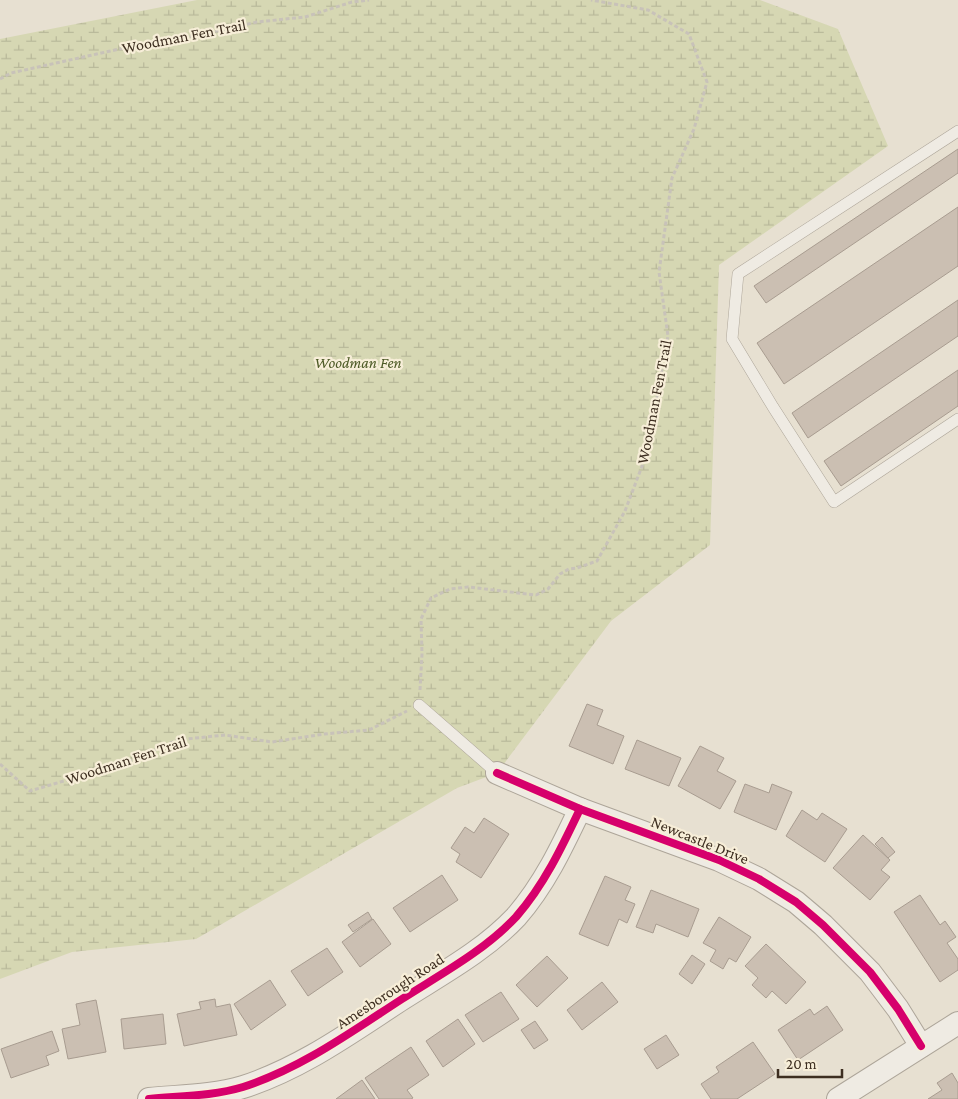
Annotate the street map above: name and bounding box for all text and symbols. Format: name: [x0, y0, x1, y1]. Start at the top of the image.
street label: Woodman Fen Trail: [120, 16, 248, 56]
street label: Woodman Fen Trail: [634, 338, 674, 466]
park label: Woodman Fen: [314, 354, 402, 371]
street label: Woodman Fen Trail: [63, 732, 189, 788]
street label: Newcastle Drive: [649, 813, 751, 867]
street label: Amesborough Road: [333, 950, 448, 1033]
scale bar: [778, 1046, 842, 1078]
text: 20 m: [786, 1056, 817, 1072]

